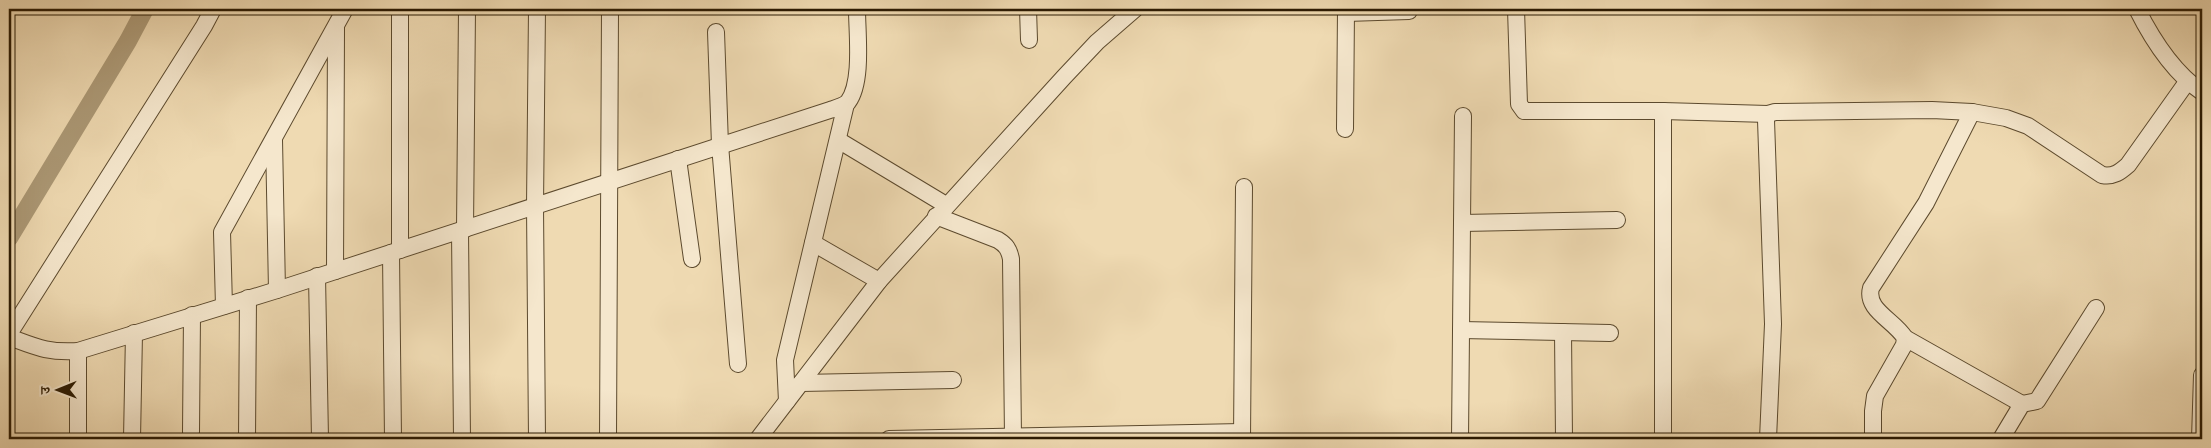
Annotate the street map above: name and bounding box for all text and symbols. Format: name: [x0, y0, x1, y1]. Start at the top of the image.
north arrow: [32, 366, 82, 416]
text: उ: [36, 386, 55, 395]

